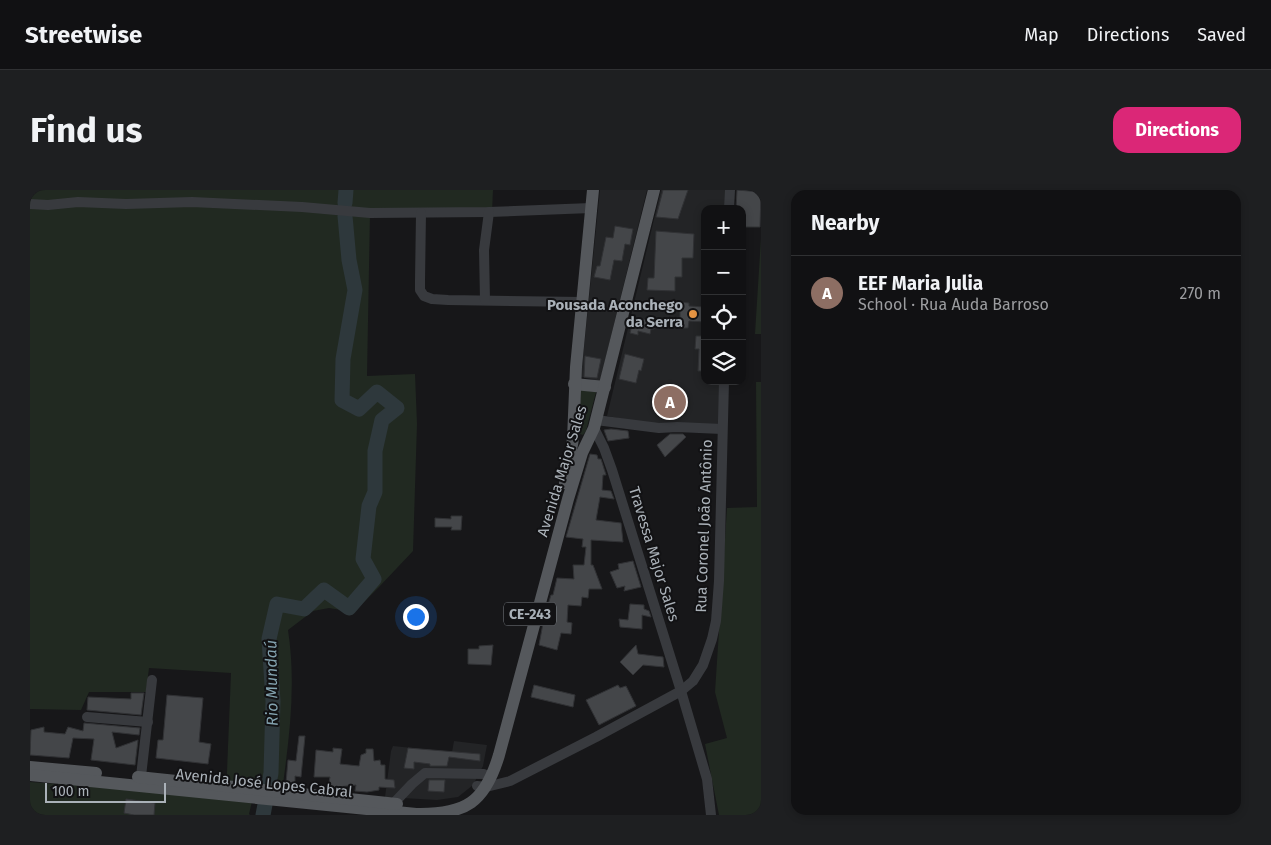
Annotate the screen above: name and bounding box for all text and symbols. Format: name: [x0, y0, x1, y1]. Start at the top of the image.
text: Streetwise: [25, 21, 142, 49]
text: Map: [1024, 24, 1059, 46]
text: Directions: [1087, 24, 1169, 46]
text: Saved: [1197, 24, 1246, 46]
button: Directions: [1113, 107, 1241, 153]
text: Find us: [30, 109, 142, 151]
map controls: [701, 205, 746, 385]
button: +: [701, 205, 746, 250]
text: Nearby: [811, 210, 879, 236]
button: −: [701, 250, 746, 295]
text: EEF Maria Julia: [858, 272, 983, 295]
text: A: [822, 284, 832, 303]
text: 270 m: [1179, 284, 1221, 303]
button: locate: [701, 295, 746, 340]
text: School · Rua Auda Barroso: [858, 295, 1049, 314]
place label: Pousada Aconchego da Serra: [547, 296, 683, 331]
marker: Pousada Aconchego da Serra: [687, 308, 699, 320]
button: layers: [701, 340, 746, 385]
pin: A: [654, 383, 686, 421]
street label: Avenida Major Sales: [533, 403, 591, 539]
street label: Rua Coronel João Antônio: [692, 439, 716, 613]
street label: Travessa Major Sales: [625, 484, 683, 624]
road number: CE-243: [504, 602, 556, 626]
your location: [403, 604, 429, 630]
water label: Rio Mundaú: [261, 640, 282, 726]
street label: Avenida José Lopes Cabral: [175, 765, 354, 801]
scale bar: [45, 780, 166, 803]
text: 100 m: [52, 783, 89, 800]

